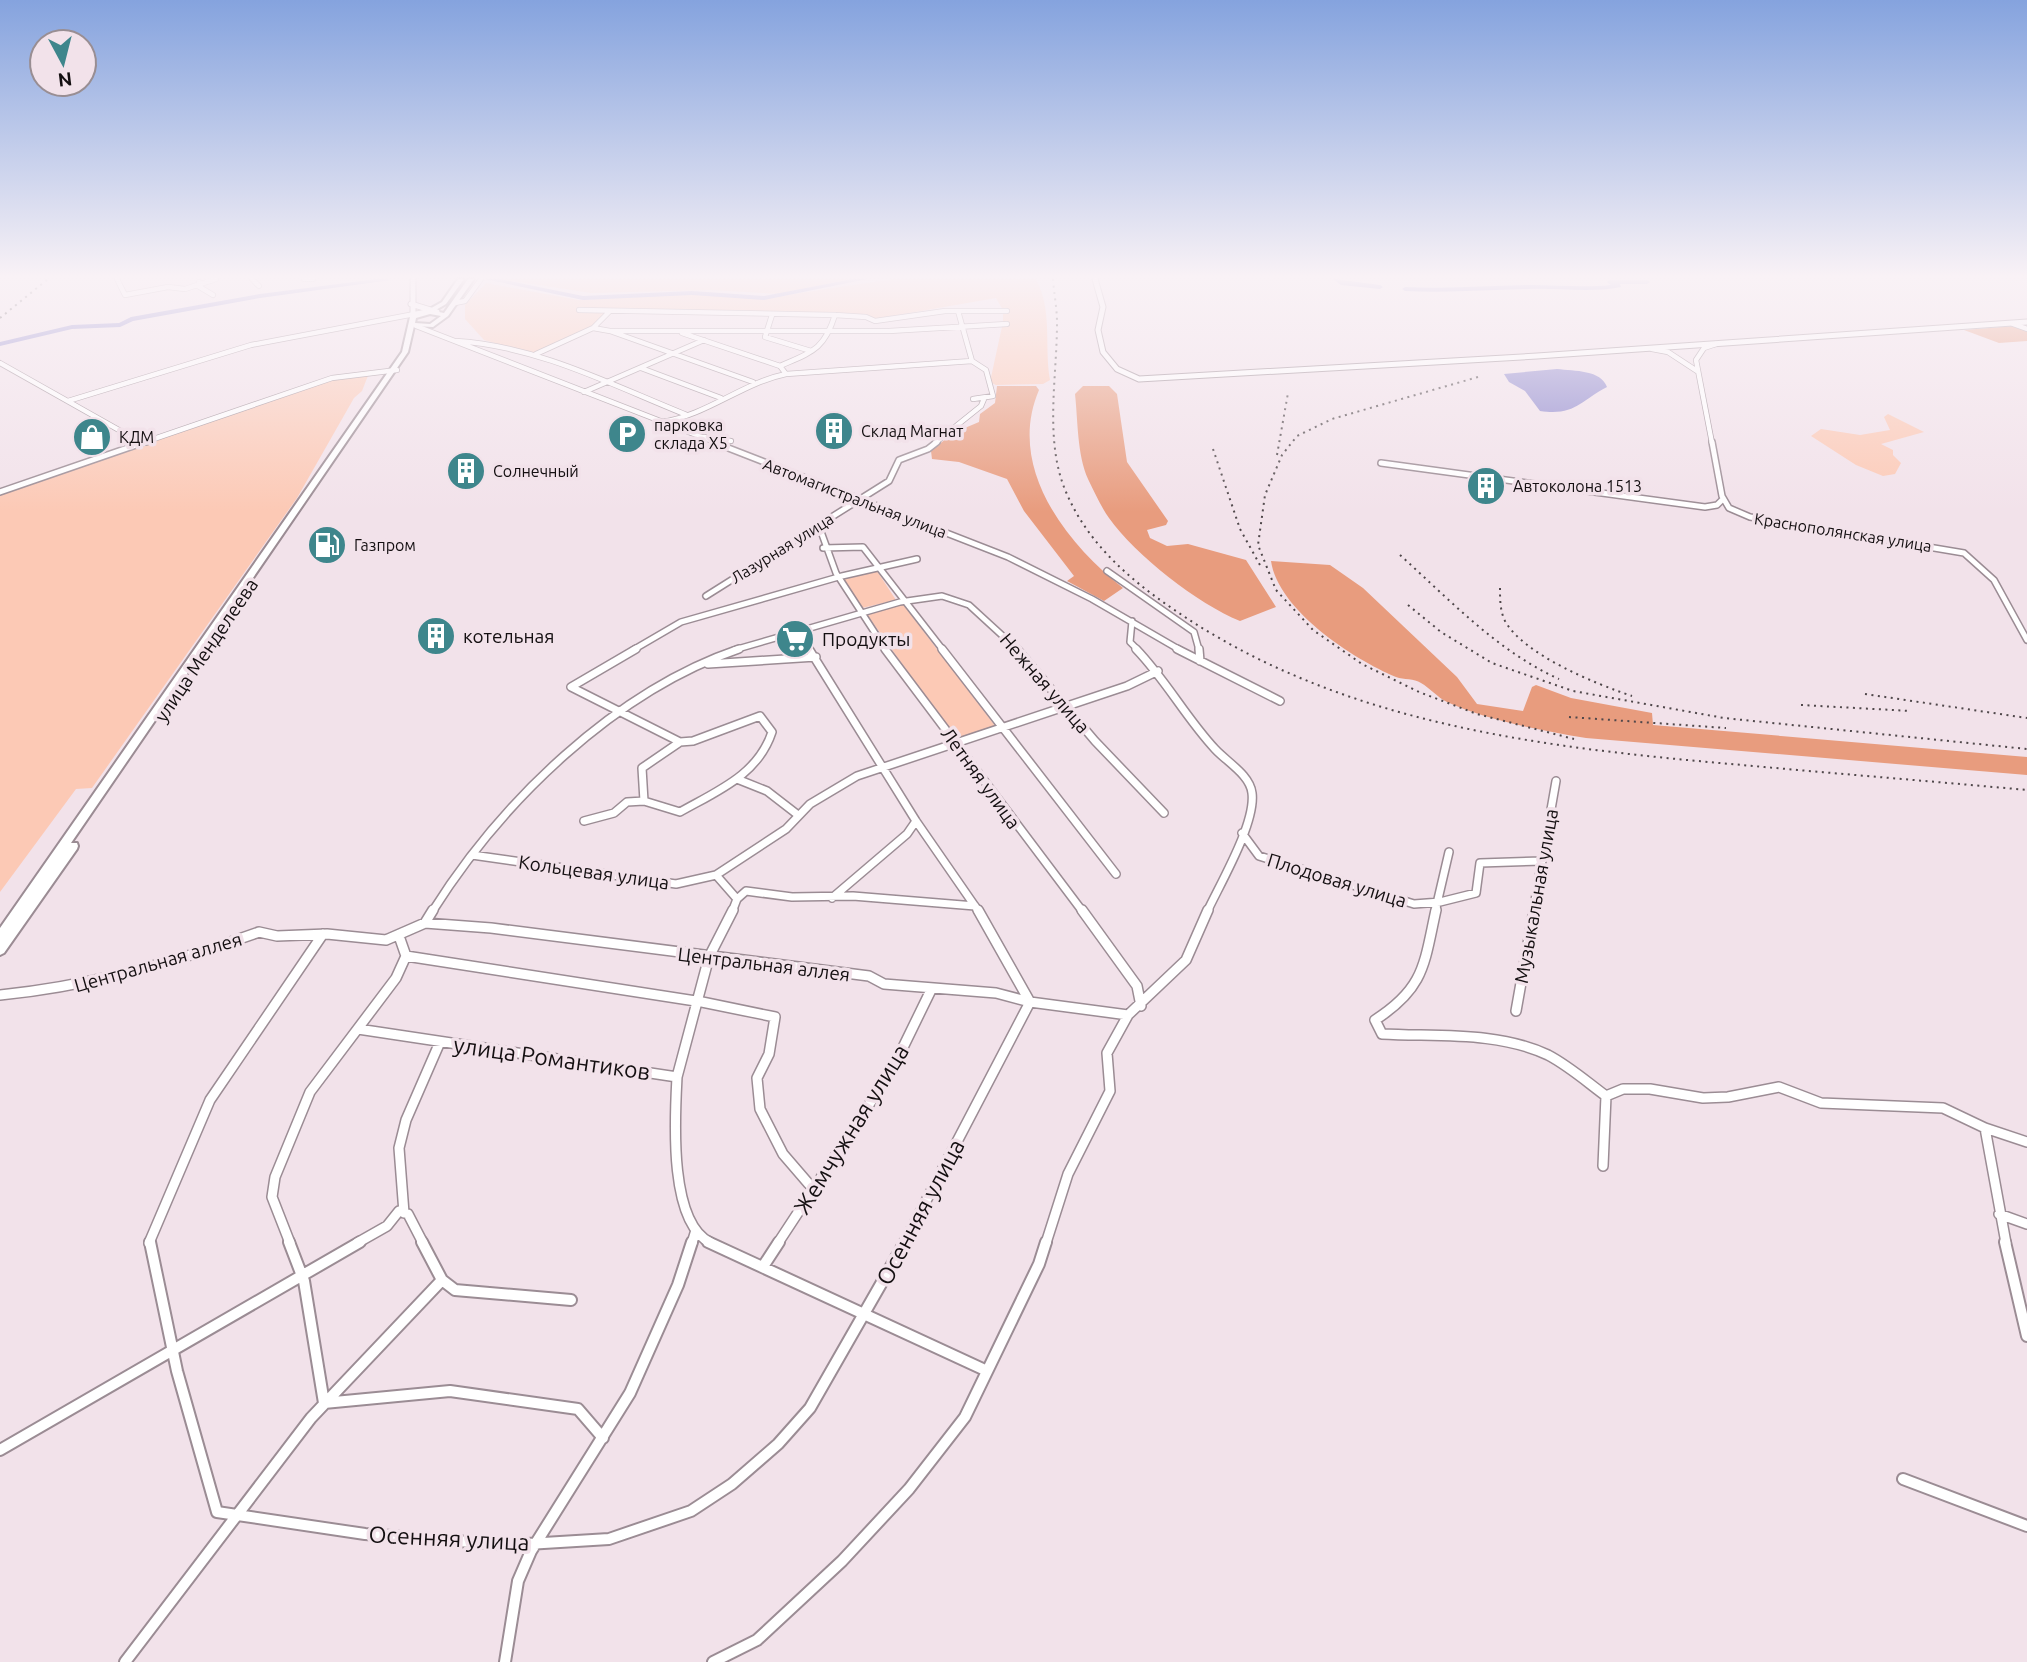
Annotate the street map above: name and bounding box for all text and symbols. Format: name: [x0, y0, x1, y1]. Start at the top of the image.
north arrow: [28, 28, 98, 98]
text: N: [57, 68, 73, 92]
building icon: Склад Магнат: [813, 410, 855, 452]
parking icon: парковка склада X5: [606, 413, 648, 455]
shop icon: КДМ: [71, 416, 113, 458]
place label: парковка склада X5: [654, 416, 728, 452]
place label: Склад Магнат: [861, 422, 963, 440]
place label: КДМ: [119, 428, 154, 446]
building icon: Солнечный: [445, 450, 487, 492]
street label: Автомагистральная улица: [761, 455, 949, 541]
place label: Солнечный: [493, 462, 579, 480]
building icon: Автоколона 1513: [1465, 465, 1507, 507]
place label: Автоколона 1513: [1513, 477, 1642, 495]
street label: Лазурная улица: [727, 509, 837, 587]
street label: Краснополянская улица: [1753, 509, 1933, 555]
fuel station icon: Газпром: [306, 524, 348, 566]
place label: Газпром: [354, 536, 416, 554]
street label: улица Менделеева: [150, 574, 262, 726]
building icon: котельная: [415, 615, 457, 657]
supermarket icon: Продукты: [774, 618, 816, 660]
place label: котельная: [463, 625, 555, 647]
place label: Продукты: [822, 628, 910, 650]
street label: Нежная улица: [996, 629, 1094, 737]
street label: Летняя улица: [937, 723, 1025, 833]
street label: Музыкальная улица: [1510, 807, 1562, 985]
street label: Плодовая улица: [1265, 848, 1409, 912]
street label: Кольцевая улица: [517, 851, 671, 893]
street label: Центральная аллея: [72, 928, 244, 996]
street label: Центральная аллея: [677, 943, 851, 985]
street label: улица Романтиков: [452, 1032, 652, 1084]
street label: Жемчужная улица: [789, 1040, 913, 1218]
street label: Осенняя улица: [871, 1135, 969, 1289]
street label: Осенняя улица: [368, 1521, 530, 1555]

